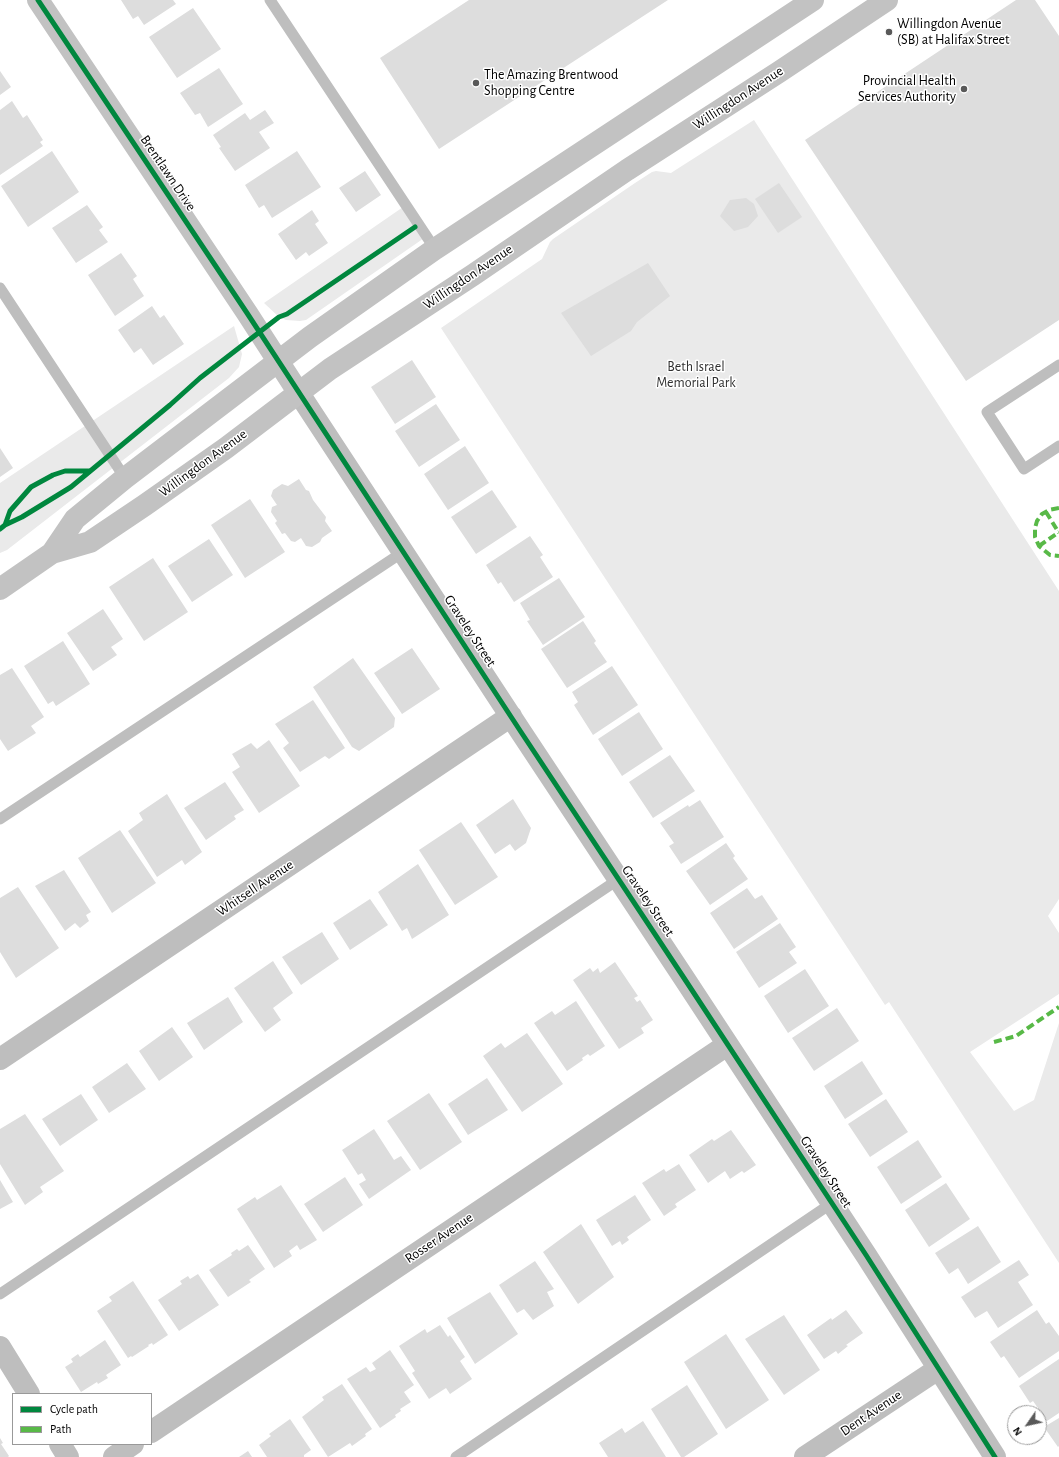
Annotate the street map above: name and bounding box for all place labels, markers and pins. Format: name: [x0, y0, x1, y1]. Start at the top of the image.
place label: Willingdon Avenue (SB) at Halifax Street: [897, 16, 1010, 48]
marker: Willingdon Avenue (SB) at Halifax Street: [884, 27, 894, 37]
place label: The Amazing Brentwood Shopping Centre: [484, 67, 618, 100]
place label: Provincial Health Services Authority: [858, 73, 956, 106]
marker: The Amazing Brentwood Shopping Centre: [471, 78, 481, 88]
marker: Provincial Health Services Authority: [959, 84, 969, 94]

